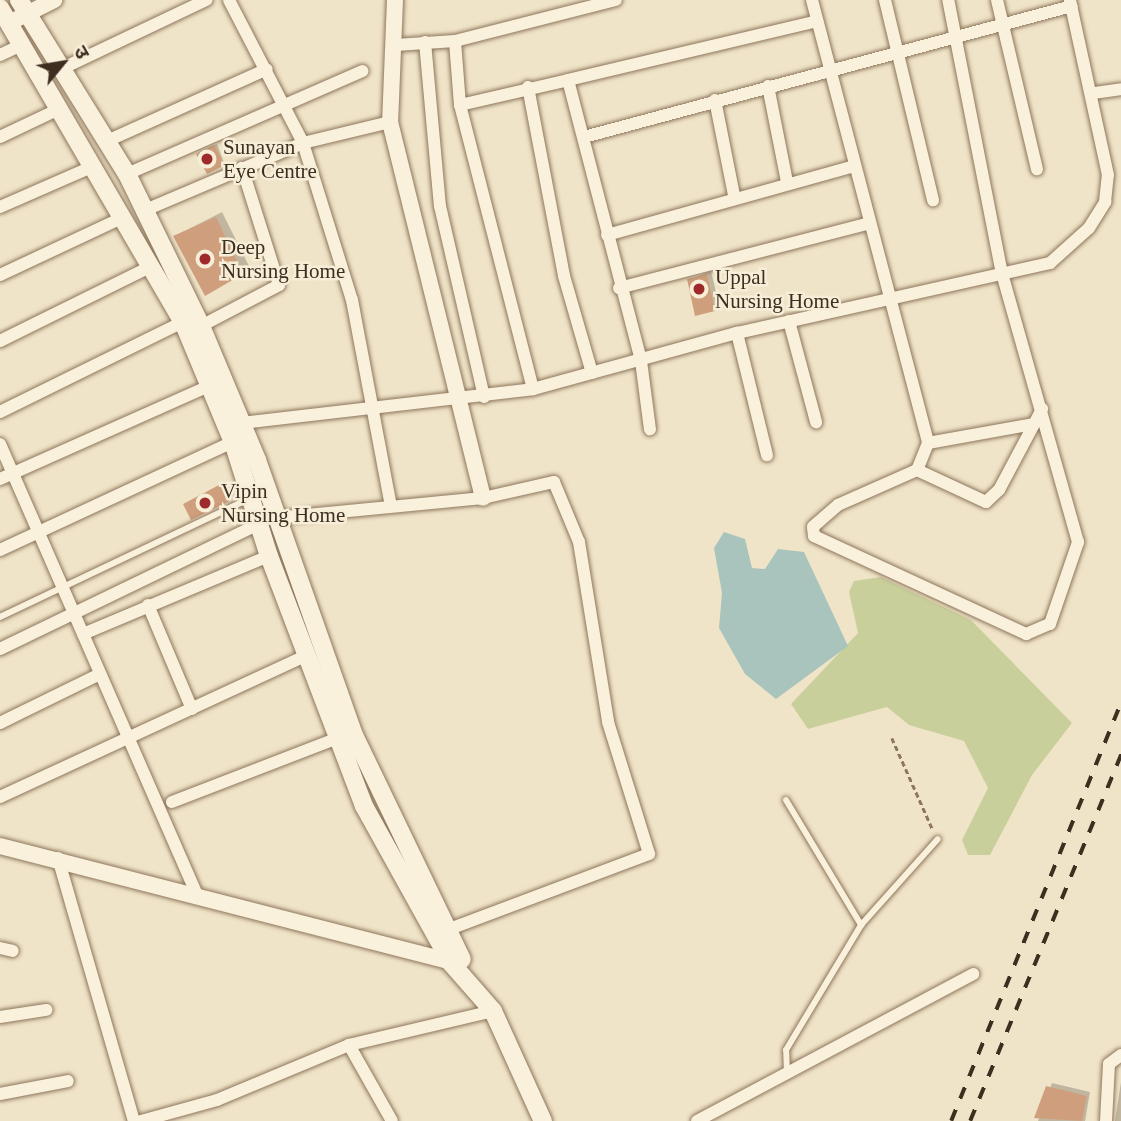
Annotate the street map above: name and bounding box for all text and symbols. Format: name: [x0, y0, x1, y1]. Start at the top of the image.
north arrow: [28, 28, 98, 98]
text: उ: [70, 42, 93, 62]
place label: Sunayan Eye Centre: [223, 134, 317, 184]
marker: Sunayan Eye Centre: [197, 149, 217, 169]
place label: Deep Nursing Home: [221, 234, 345, 284]
marker: Deep Nursing Home: [195, 249, 215, 269]
place label: Uppal Nursing Home: [715, 264, 839, 314]
marker: Uppal Nursing Home: [689, 279, 709, 299]
place label: Vipin Nursing Home: [221, 478, 345, 528]
marker: Vipin Nursing Home: [195, 493, 215, 513]

